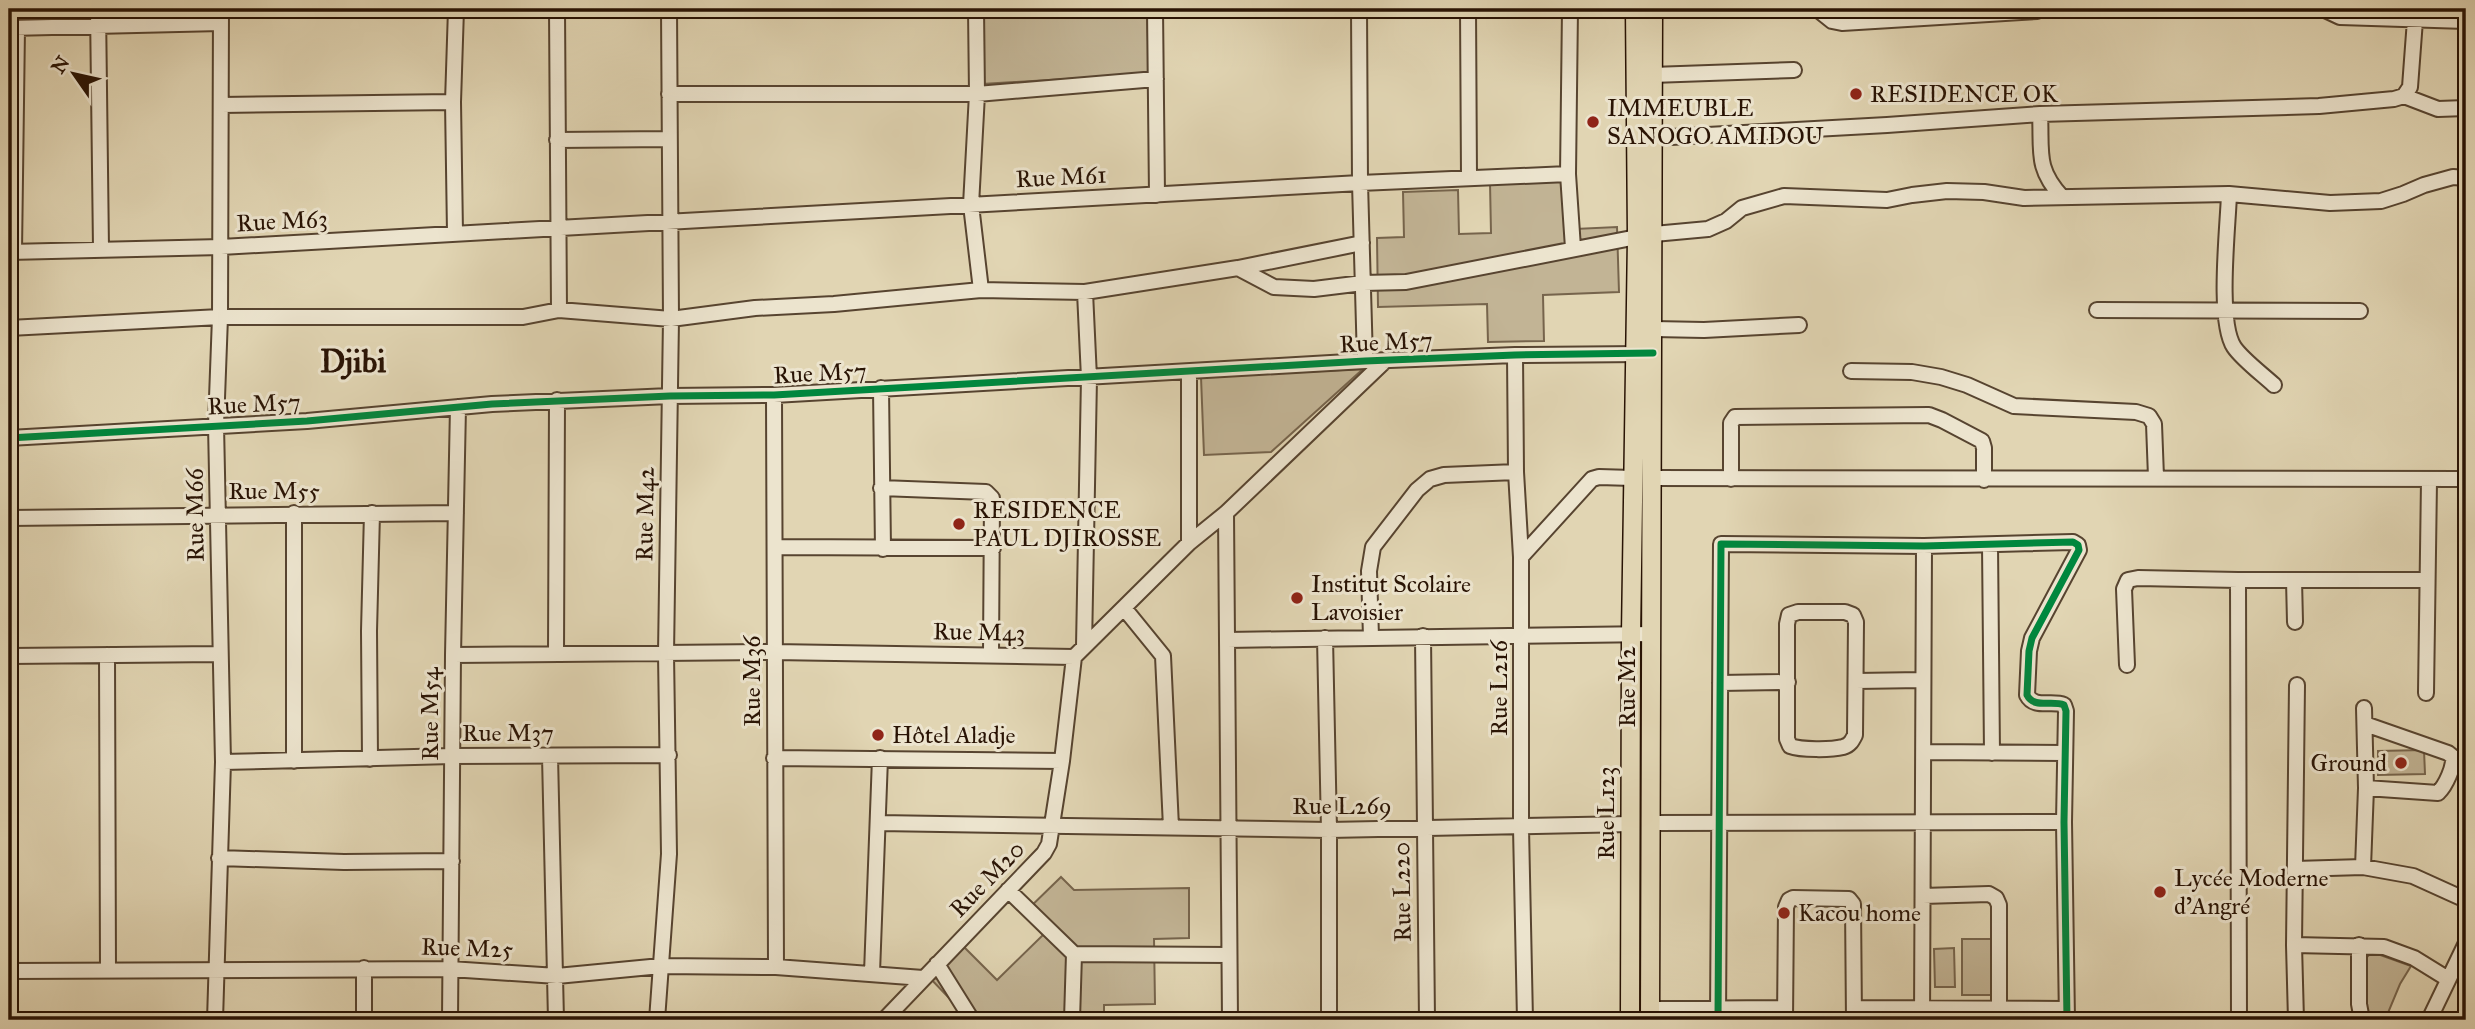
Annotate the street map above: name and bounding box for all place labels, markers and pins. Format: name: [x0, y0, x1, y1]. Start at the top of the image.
place label: RESIDENCE OK: [1870, 79, 2059, 109]
marker: RESIDENCE OK: [1848, 86, 1864, 102]
place label: IMMEUBLE SANOGO AMIDOU: [1607, 93, 1824, 151]
marker: IMMEUBLE SANOGO AMIDOU: [1585, 114, 1601, 130]
place label: RESIDENCE PAUL DJIROSSE: [973, 495, 1161, 553]
marker: RESIDENCE PAUL DJIROSSE: [951, 516, 967, 532]
place label: Institut Scolaire Lavoisier: [1311, 569, 1471, 627]
marker: Institut Scolaire Lavoisier: [1289, 590, 1305, 606]
place label: Hôtel Aladje: [892, 720, 1016, 750]
marker: Hôtel Aladje: [870, 727, 886, 743]
place label: Ground: [2310, 748, 2387, 778]
marker: Ground: [2393, 755, 2409, 771]
place label: Lycée Moderne d'Angré: [2174, 863, 2329, 921]
marker: Lycée Moderne d'Angré: [2152, 884, 2168, 900]
place label: Kacou home: [1798, 898, 1921, 928]
marker: Kacou home: [1776, 905, 1792, 921]

